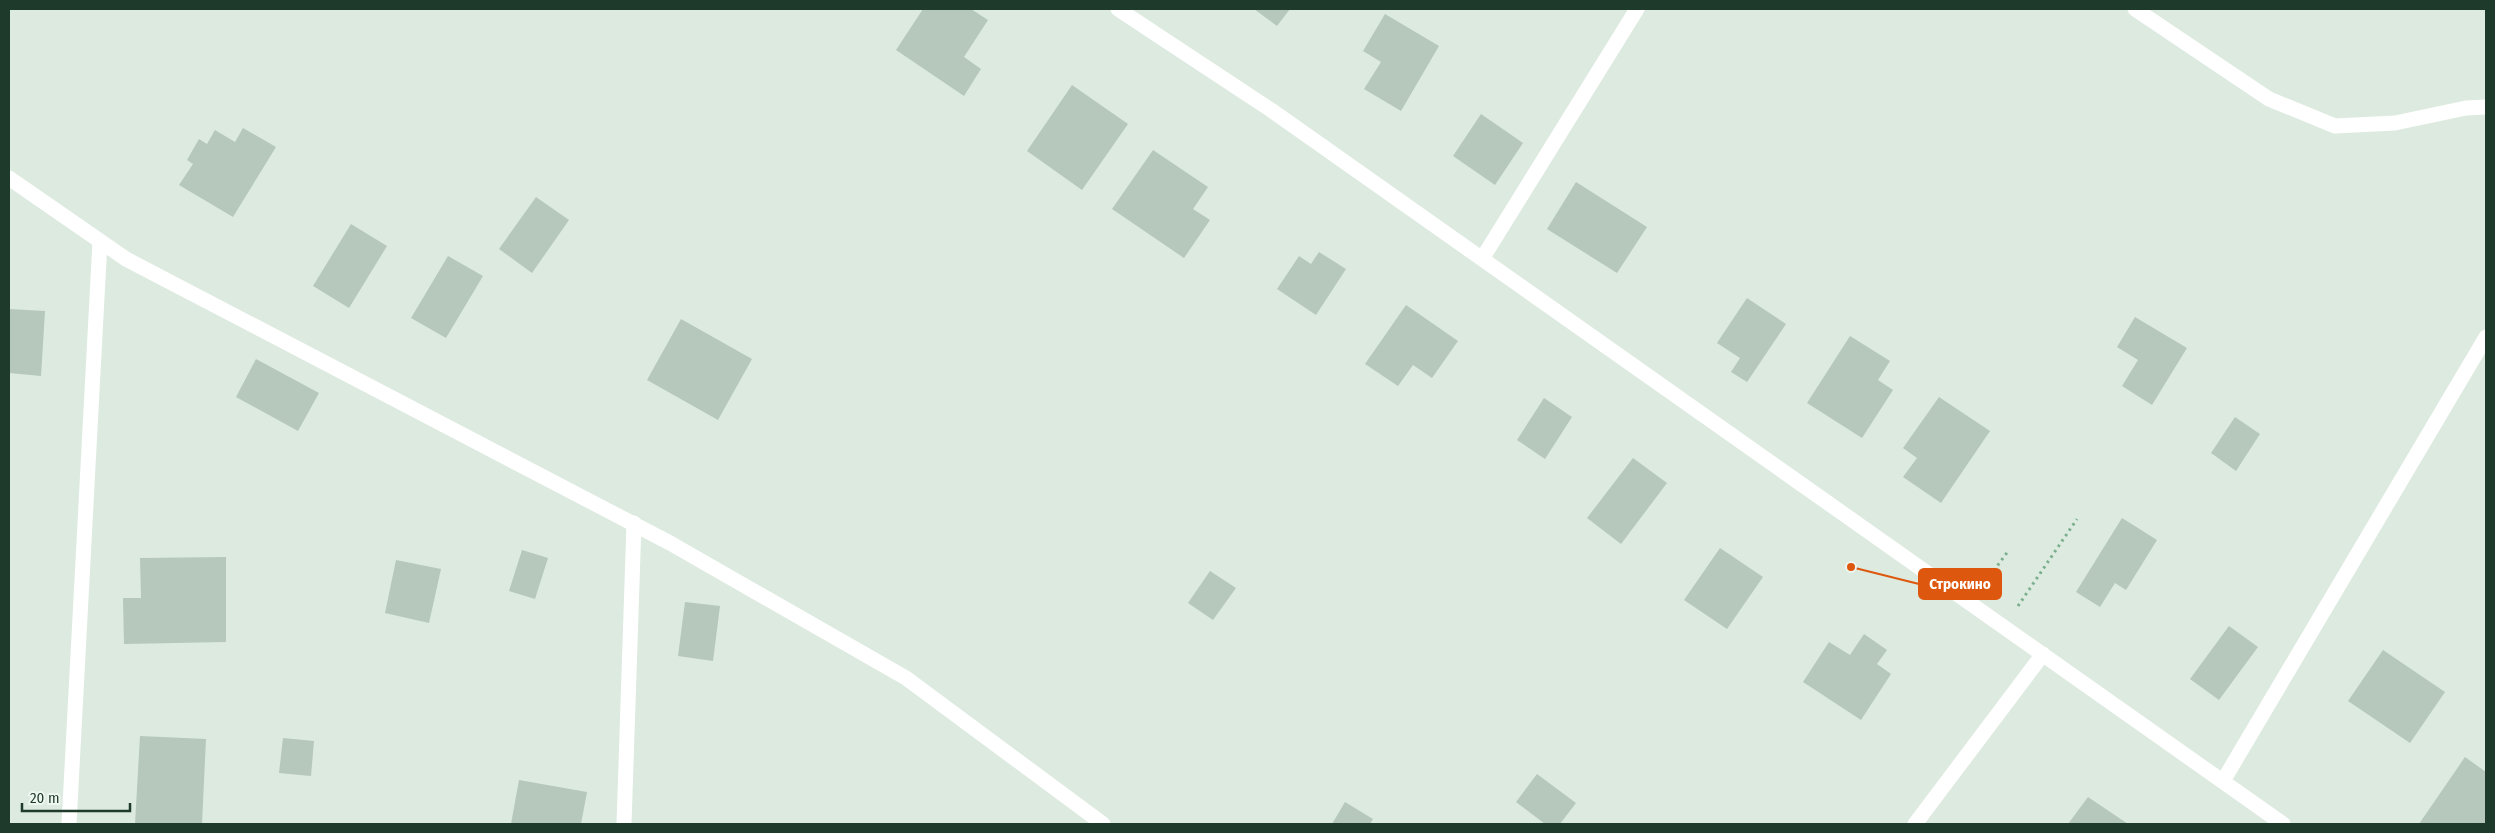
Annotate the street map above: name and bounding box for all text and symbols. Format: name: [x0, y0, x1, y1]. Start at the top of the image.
callout: Строкино: [1919, 569, 2001, 599]
text: Строкино: [1929, 575, 1991, 593]
scale bar: [22, 780, 130, 812]
text: 20 m: [30, 789, 60, 807]

